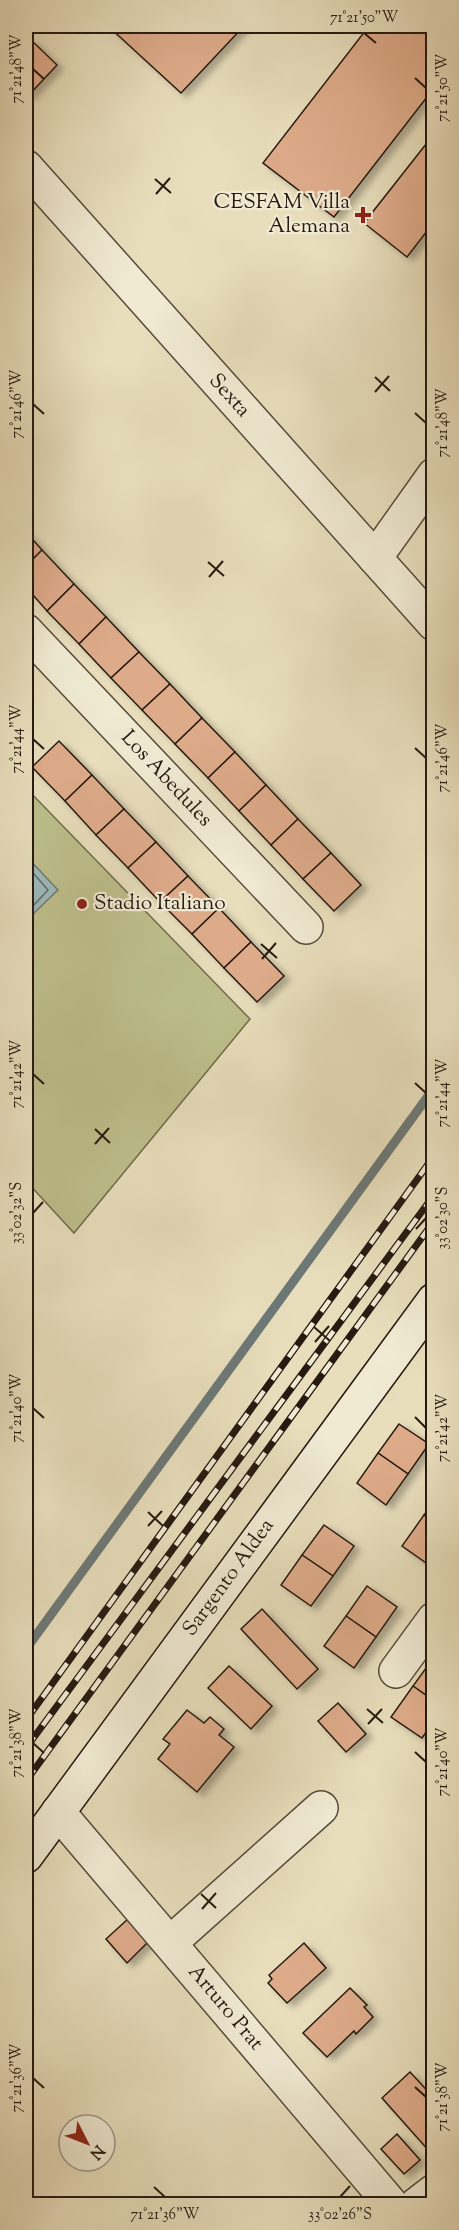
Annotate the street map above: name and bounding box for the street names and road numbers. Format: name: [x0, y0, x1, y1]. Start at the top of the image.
street label: Sexta: [201, 367, 257, 425]
street label: Los Abedules: [113, 724, 219, 834]
street label: Sargento Aldea: [176, 1513, 282, 1643]
street label: Arturo Prat: [180, 1959, 270, 2057]

